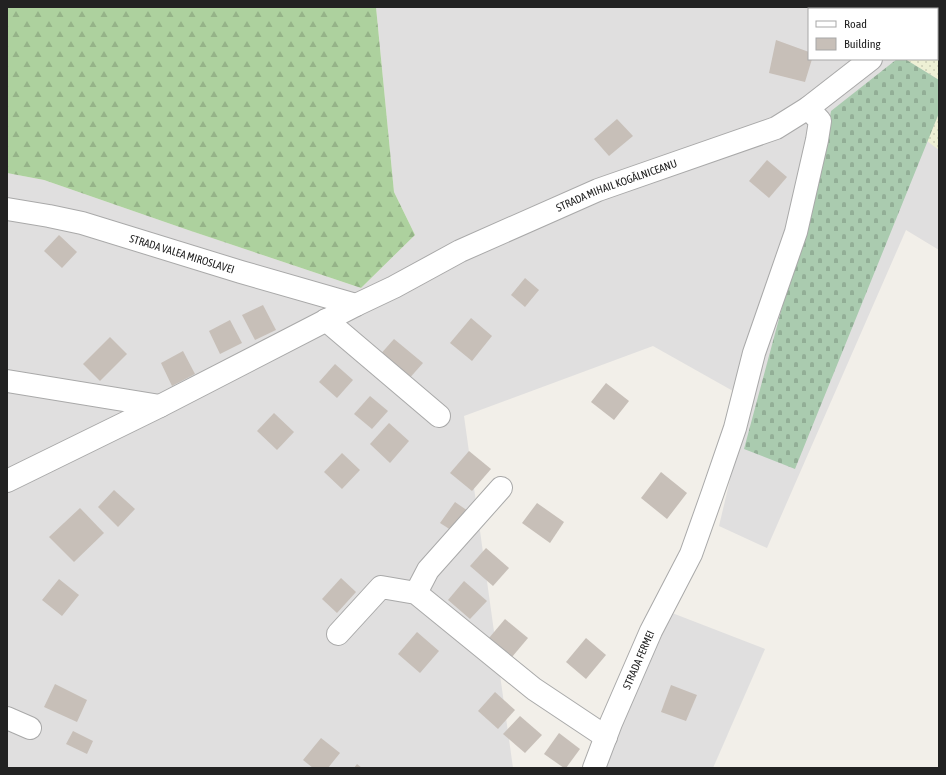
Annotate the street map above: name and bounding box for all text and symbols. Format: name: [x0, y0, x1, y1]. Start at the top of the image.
legend: [808, 8, 938, 60]
text: Road: [844, 17, 867, 31]
text: Building: [844, 37, 882, 51]
street label: STRADA MIHAIL KOGĂLNICEANU: [554, 157, 679, 214]
street label: STRADA VALEA MIROSLAVEI: [128, 232, 236, 276]
street label: STRADA FERMEI: [620, 629, 657, 691]

